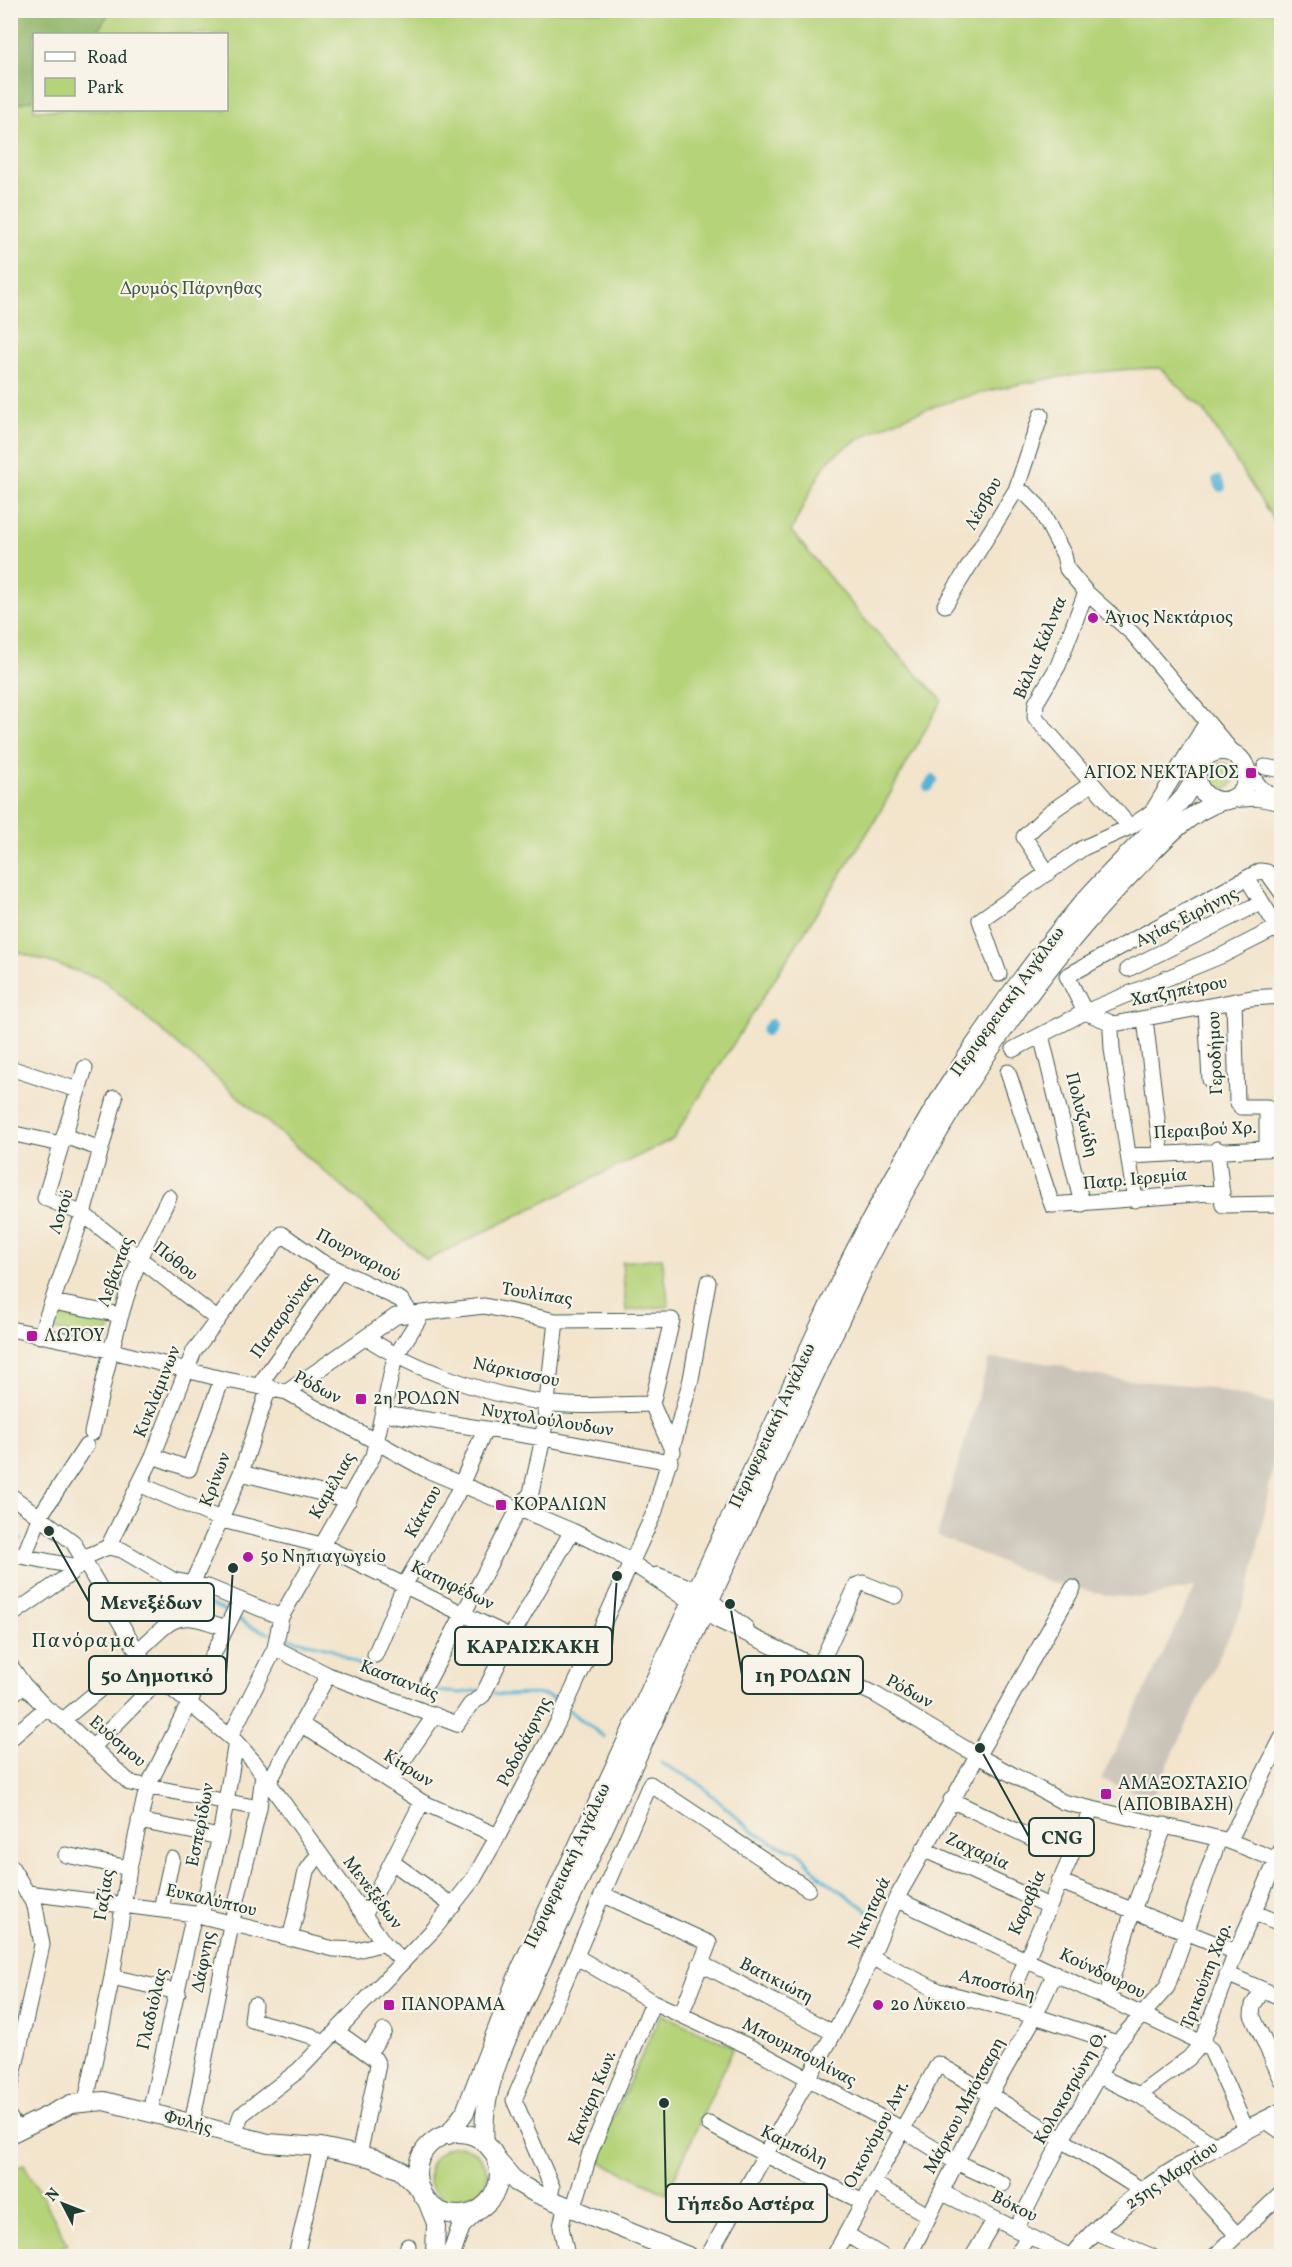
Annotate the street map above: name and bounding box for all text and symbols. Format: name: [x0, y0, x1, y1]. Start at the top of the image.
legend: [33, 33, 228, 111]
text: Road: [87, 46, 128, 71]
text: Park: [87, 76, 124, 101]
park label: Δρυμός Πάρνηθας: [120, 277, 262, 302]
street label: Λέσβου: [959, 473, 1009, 535]
street label: Βάλια Κάλντα: [1008, 592, 1074, 703]
place label: Άγιος Νεκτάριος: [1105, 606, 1233, 631]
marker: Άγιος Νεκτάριος: [1086, 611, 1100, 625]
place label: ΑΓΙΟΣ ΝΕΚΤΑΡΙΟΣ: [1084, 761, 1239, 786]
marker: ΑΓΙΟΣ ΝΕΚΤΑΡΙΟΣ: [1244, 766, 1258, 780]
street label: Αγίας Ειρήνης: [1131, 881, 1243, 955]
street label: Περιφερειακή Αιγάλεω: [945, 922, 1071, 1082]
street label: Χατζηπέτρου: [1128, 970, 1230, 1014]
street label: Γεροδήμου: [1202, 1011, 1230, 1095]
street label: Πολυζωίδη: [1058, 1070, 1104, 1160]
street label: Περαιβού Χρ.: [1153, 1116, 1257, 1146]
street label: Πατρ. Ιερεμία: [1082, 1163, 1188, 1197]
street label: Λοτού: [43, 1186, 81, 1238]
street label: Πουρναριού: [311, 1223, 405, 1289]
street label: Λεβάντας: [92, 1233, 140, 1311]
street label: Πόθου: [147, 1236, 203, 1288]
street label: Παπαρούνας: [245, 1268, 323, 1364]
street label: Τουλίπας: [500, 1277, 574, 1313]
place label: ΛΩΤΟΥ: [44, 1324, 105, 1349]
marker: ΛΩΤΟΥ: [25, 1329, 39, 1343]
street label: Περιφερειακή Αιγάλεω: [724, 1339, 822, 1513]
street label: Κυκλάμινων: [128, 1342, 188, 1442]
street label: Νάρκισσου: [470, 1352, 562, 1394]
street label: Ρόδων: [289, 1365, 345, 1411]
place label: 2η ΡΟΔΩΝ: [373, 1387, 460, 1412]
marker: 2η ΡΟΔΩΝ: [354, 1392, 368, 1406]
street label: Νυχτολούλουδων: [479, 1398, 615, 1444]
street label: Καμέλιας: [304, 1448, 362, 1524]
street label: Κρίνων: [194, 1449, 238, 1511]
street label: Κάκτου: [399, 1481, 449, 1543]
place label: ΚΟΡΑΛΙΩΝ: [513, 1493, 607, 1518]
marker: ΚΟΡΑΛΙΩΝ: [494, 1498, 508, 1512]
place label: 5ο Νηπιαγωγείο: [260, 1545, 386, 1570]
marker: 5ο Νηπιαγωγείο: [241, 1550, 255, 1564]
street label: Κατηφέδων: [406, 1555, 498, 1617]
callout: Μενεξέδων: [89, 1583, 214, 1621]
text: Μενεξέδων: [100, 1590, 202, 1618]
callout: ΚΑΡΑΙΣΚΑΚΗ: [455, 1627, 612, 1665]
district label: Πανόραμα: [32, 1628, 136, 1656]
text: ΚΑΡΑΙΣΚΑΚΗ: [466, 1634, 600, 1662]
street label: Καστανιάς: [356, 1654, 442, 1708]
callout: 5ο Δημοτικό: [89, 1656, 226, 1694]
callout: 1η ΡΟΔΩΝ: [742, 1656, 863, 1694]
text: 5ο Δημοτικό: [101, 1663, 213, 1691]
text: 1η ΡΟΔΩΝ: [755, 1663, 851, 1691]
street label: Ρόδων: [881, 1669, 937, 1715]
street label: Ροδοδάφνης: [492, 1693, 558, 1791]
street label: Ευόσμου: [83, 1710, 151, 1774]
street label: Κίτρων: [378, 1744, 438, 1794]
place label: ΑΜΑΞΟΣΤΑΣΙΟ (ΑΠΟΒΙΒΑΣΗ): [1118, 1772, 1247, 1818]
street label: Περιφερειακή Αιγάλεω: [519, 1779, 617, 1953]
street label: Εσπερίδων: [181, 1781, 221, 1869]
marker: ΑΜΑΞΟΣΤΑΣΙΟ (ΑΠΟΒΙΒΑΣΗ): [1099, 1787, 1113, 1801]
callout: CNG: [1029, 1818, 1094, 1856]
text: CNG: [1041, 1825, 1083, 1853]
street label: Ζαχαρία: [941, 1827, 1013, 1877]
street label: Μενεξέδων: [336, 1851, 408, 1935]
street label: Καραβία: [1003, 1866, 1053, 1939]
street label: Γαζίας: [89, 1867, 121, 1923]
street label: Νικηταρά: [842, 1873, 898, 1953]
street label: Ευκαλύπτου: [163, 1878, 259, 1924]
street label: Τρικούπη Χαρ.: [1175, 1919, 1239, 2033]
street label: Δάφνης: [186, 1929, 222, 1995]
street label: Κούνδουρου: [1055, 1942, 1149, 2006]
street label: Βατικιώτη: [735, 1952, 817, 2010]
street label: Αποστόλη: [956, 1964, 1038, 2008]
street label: Γλαδιόλας: [131, 1965, 175, 2053]
place label: ΠΑΝΟΡΑΜΑ: [401, 1993, 506, 2018]
place label: 2ο Λύκειο: [890, 1993, 966, 2018]
marker: ΠΑΝΟΡΑΜΑ: [382, 1998, 396, 2012]
marker: 2ο Λύκειο: [871, 1998, 885, 2012]
street label: Μπουμπουλίνας: [737, 2012, 861, 2094]
street label: Κολοκοτρώνη Θ.: [1028, 2027, 1114, 2149]
street label: Μάρκου Μπότσαρη: [918, 2033, 1012, 2179]
street label: Κανάρη Κων.: [563, 2047, 623, 2149]
street label: Οικονόμου Αντ.: [838, 2076, 916, 2194]
street label: Φυλής: [161, 2104, 215, 2142]
street label: Καμπόλη: [756, 2120, 832, 2174]
street label: 25ης Μαρτίου: [1121, 2136, 1223, 2216]
north arrow: [33, 2174, 93, 2234]
text: N: [41, 2183, 66, 2207]
callout: Γήπεδο Αστέρα: [666, 2184, 827, 2222]
street label: Βόκου: [987, 2185, 1041, 2229]
text: Γήπεδο Αστέρα: [677, 2191, 815, 2219]

